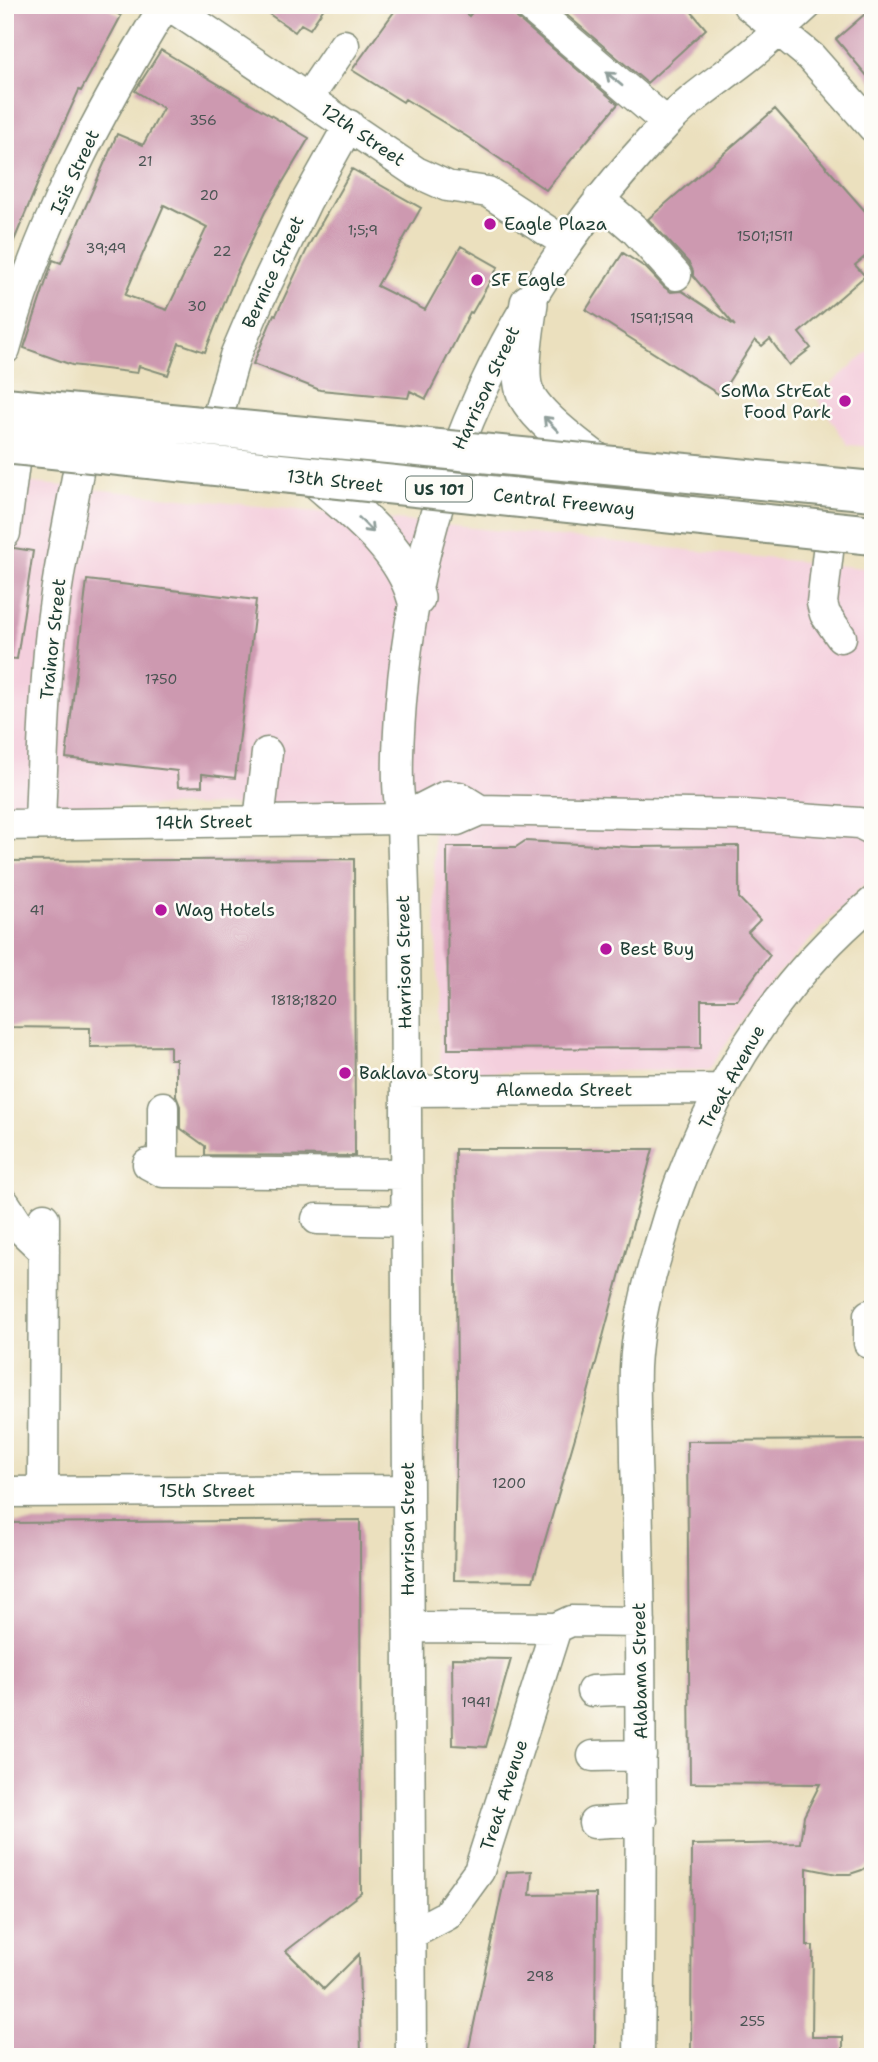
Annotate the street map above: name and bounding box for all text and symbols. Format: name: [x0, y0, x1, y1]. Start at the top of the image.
one-way arrow: [606, 71, 624, 87]
street label: 12th Street: [316, 98, 410, 172]
house number: 356: [189, 111, 217, 129]
street label: Isis Street: [45, 126, 105, 218]
house number: 21: [138, 152, 152, 170]
house number: 20: [199, 186, 219, 204]
street label: Bernice Street: [236, 212, 310, 332]
place label: Eagle Plaza: [504, 212, 607, 236]
marker: Eagle Plaza: [482, 216, 498, 232]
house number: 1;5;9: [348, 221, 378, 239]
house number: 1501;1511: [737, 227, 793, 245]
house number: 39;49: [86, 239, 126, 257]
house number: 22: [213, 242, 231, 260]
place label: SF Eagle: [491, 268, 566, 292]
marker: SF Eagle: [469, 272, 485, 288]
house number: 30: [187, 297, 207, 315]
house number: 1591;1599: [630, 309, 694, 327]
street label: Harrison Street: [447, 322, 525, 454]
place label: SoMa StrEat Food Park: [721, 379, 831, 424]
marker: SoMa StrEat Food Park: [837, 393, 853, 409]
one-way arrow: [543, 416, 560, 433]
street label: 13th Street: [286, 464, 385, 498]
road number: US 101: [406, 476, 472, 502]
street label: Central Freeway: [492, 483, 636, 521]
one-way arrow: [358, 516, 375, 533]
street label: Trainor Street: [35, 577, 71, 701]
house number: 1750: [145, 670, 177, 688]
street label: 14th Street: [155, 809, 253, 835]
street label: Harrison Street: [391, 895, 417, 1029]
place label: Wag Hotels: [175, 898, 275, 922]
house number: 41: [30, 901, 44, 919]
marker: Wag Hotels: [153, 902, 169, 918]
place label: Best Buy: [620, 937, 694, 961]
marker: Best Buy: [598, 941, 614, 957]
house number: 1818;1820: [271, 991, 337, 1009]
street label: Treat Avenue: [694, 1021, 770, 1133]
place label: Baklava Story: [359, 1061, 479, 1085]
marker: Baklava Story: [337, 1065, 353, 1081]
street label: Alameda Street: [496, 1078, 632, 1102]
street label: Harrison Street: [396, 1462, 420, 1596]
house number: 1200: [492, 1474, 526, 1492]
street label: 15th Street: [159, 1479, 255, 1503]
street label: Alabama Street: [627, 1602, 653, 1740]
house number: 1941: [461, 1693, 491, 1711]
street label: Treat Avenue: [475, 1736, 533, 1854]
house number: 298: [526, 1967, 554, 1985]
house number: 255: [739, 2012, 765, 2030]

